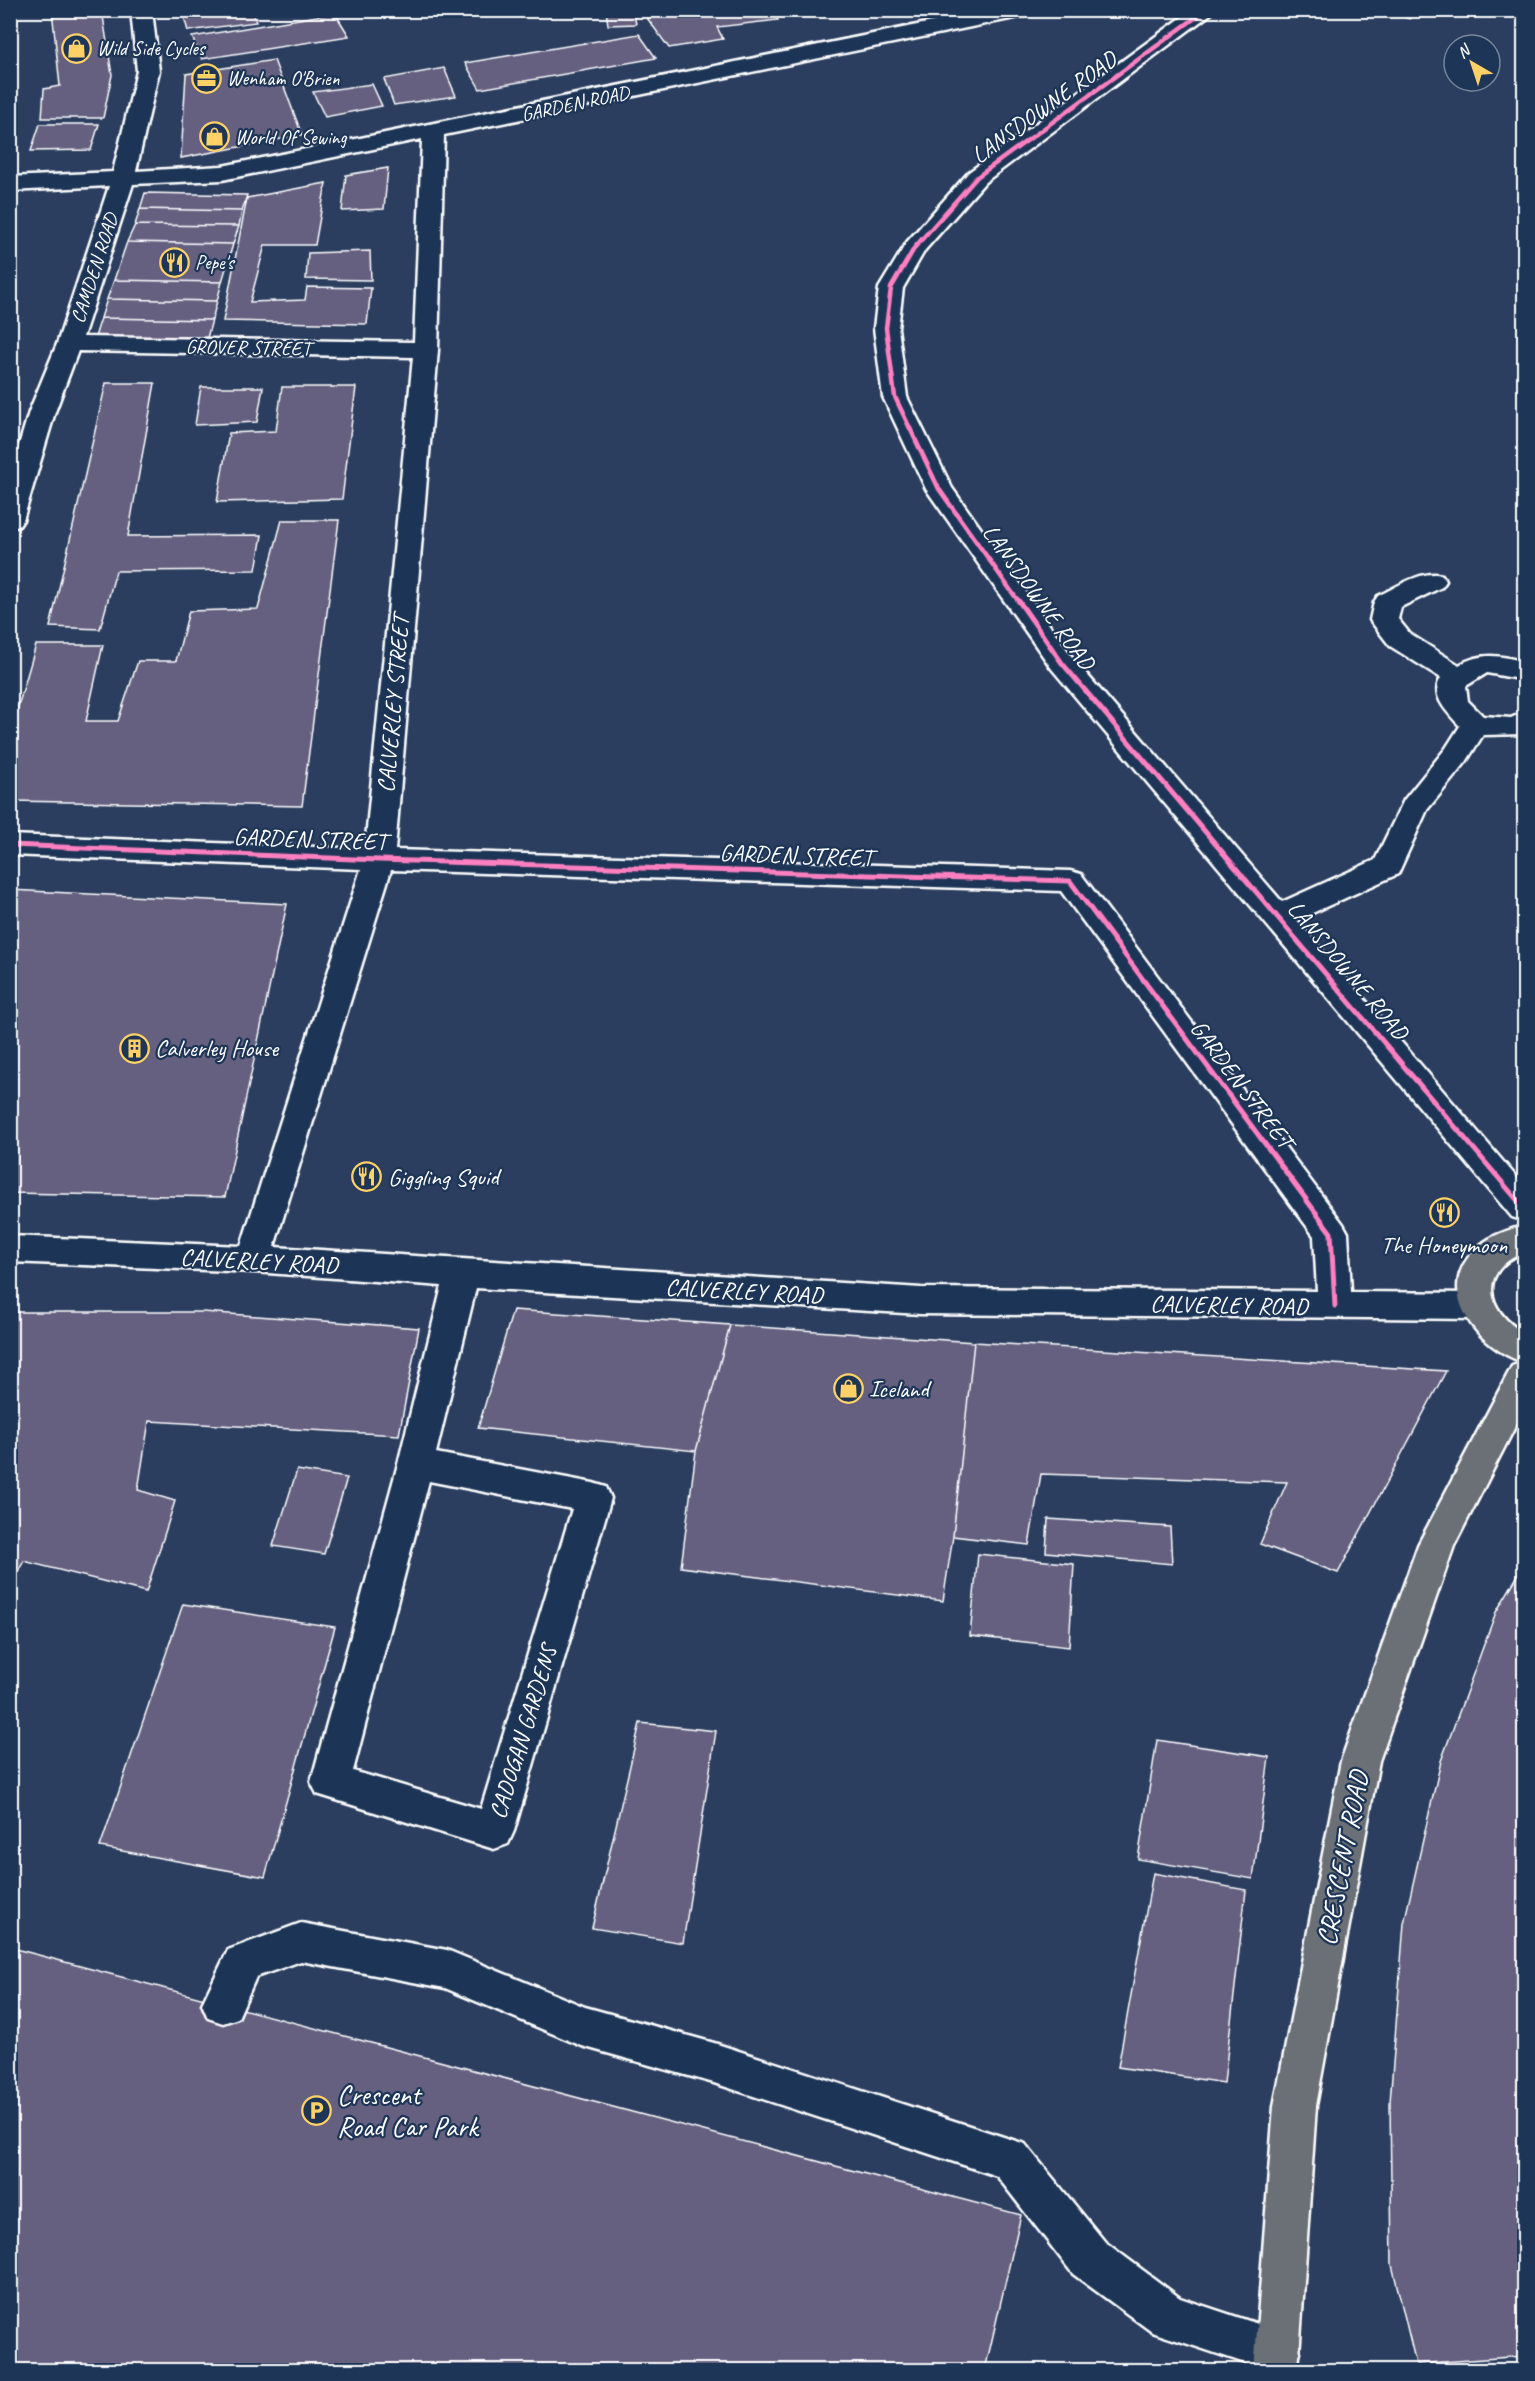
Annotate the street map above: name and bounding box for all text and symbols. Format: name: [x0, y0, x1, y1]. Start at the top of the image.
shop icon: Wild Side Cycles: [60, 32, 92, 64]
north arrow: [1442, 33, 1502, 93]
place label: Wild Side Cycles: [97, 36, 207, 61]
text: N: [1453, 39, 1476, 63]
street label: LANSDOWNE ROAD: [965, 43, 1124, 170]
office icon: Wenham O'Brien: [190, 62, 222, 94]
place label: Wenham O'Brien: [227, 66, 340, 91]
street label: GARDEN ROAD: [519, 79, 634, 127]
shop icon: World Of Sewing: [198, 121, 230, 153]
place label: World Of Sewing: [235, 125, 348, 150]
street label: CAMDEN ROAD: [65, 208, 125, 326]
restaurant icon: Pepe's: [158, 246, 190, 278]
place label: Pepe's: [195, 250, 236, 275]
street label: GROVER STREET: [185, 334, 315, 361]
street label: LANSDOWNE ROAD: [976, 518, 1103, 677]
street label: CALVERLEY STREET: [370, 609, 416, 794]
street label: GARDEN STREET: [233, 821, 393, 857]
street label: GARDEN STREET: [719, 837, 879, 873]
street label: LANSDOWNE ROAD: [1281, 894, 1416, 1047]
street label: GARDEN STREET: [1184, 1014, 1304, 1159]
building icon: Calverley House: [118, 1032, 150, 1064]
place label: Calverley House: [155, 1033, 280, 1063]
restaurant icon: Giggling Squid: [351, 1161, 383, 1193]
place label: Giggling Squid: [388, 1162, 502, 1192]
restaurant icon: The Honeymoon: [1428, 1196, 1460, 1228]
place label: The Honeymoon: [1381, 1230, 1508, 1260]
street label: CALVERLEY ROAD: [180, 1242, 341, 1280]
street label: CALVERLEY ROAD: [665, 1272, 826, 1310]
street label: CALVERLEY ROAD: [1150, 1289, 1310, 1321]
shop icon: Iceland: [832, 1373, 864, 1405]
place label: Iceland: [869, 1374, 932, 1404]
street label: CADOGAN GARDENS: [482, 1638, 565, 1822]
street label: CRESCENT ROAD: [1308, 1766, 1377, 1948]
place label: Crescent Road Car Park: [337, 2077, 480, 2144]
parking icon: Crescent Road Car Park: [300, 2094, 332, 2126]

